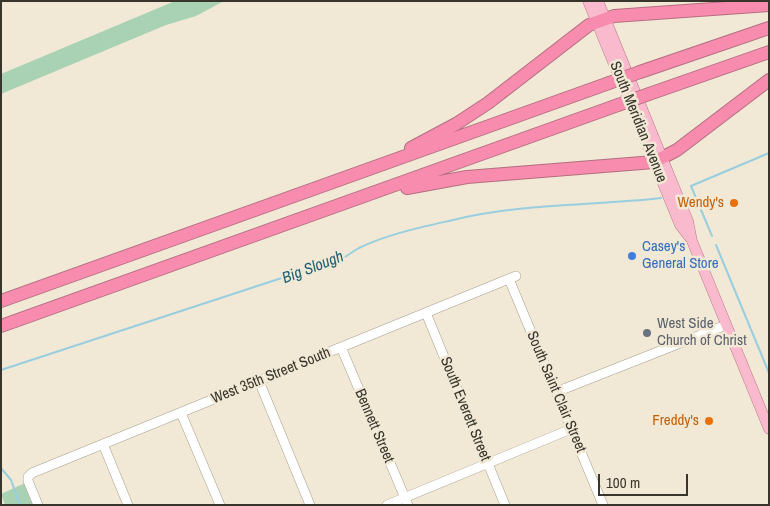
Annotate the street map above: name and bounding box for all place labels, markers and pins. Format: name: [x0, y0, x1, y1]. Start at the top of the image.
place label: Wendy's: [677, 194, 724, 212]
marker: Wendy's: [728, 197, 740, 209]
place label: Casey's General Store: [642, 238, 719, 273]
marker: Casey's General Store: [626, 250, 638, 262]
place label: West Side Church of Christ: [657, 315, 747, 350]
marker: West Side Church of Christ: [641, 327, 653, 339]
place label: Freddy's: [652, 412, 699, 430]
marker: Freddy's: [703, 415, 715, 427]

